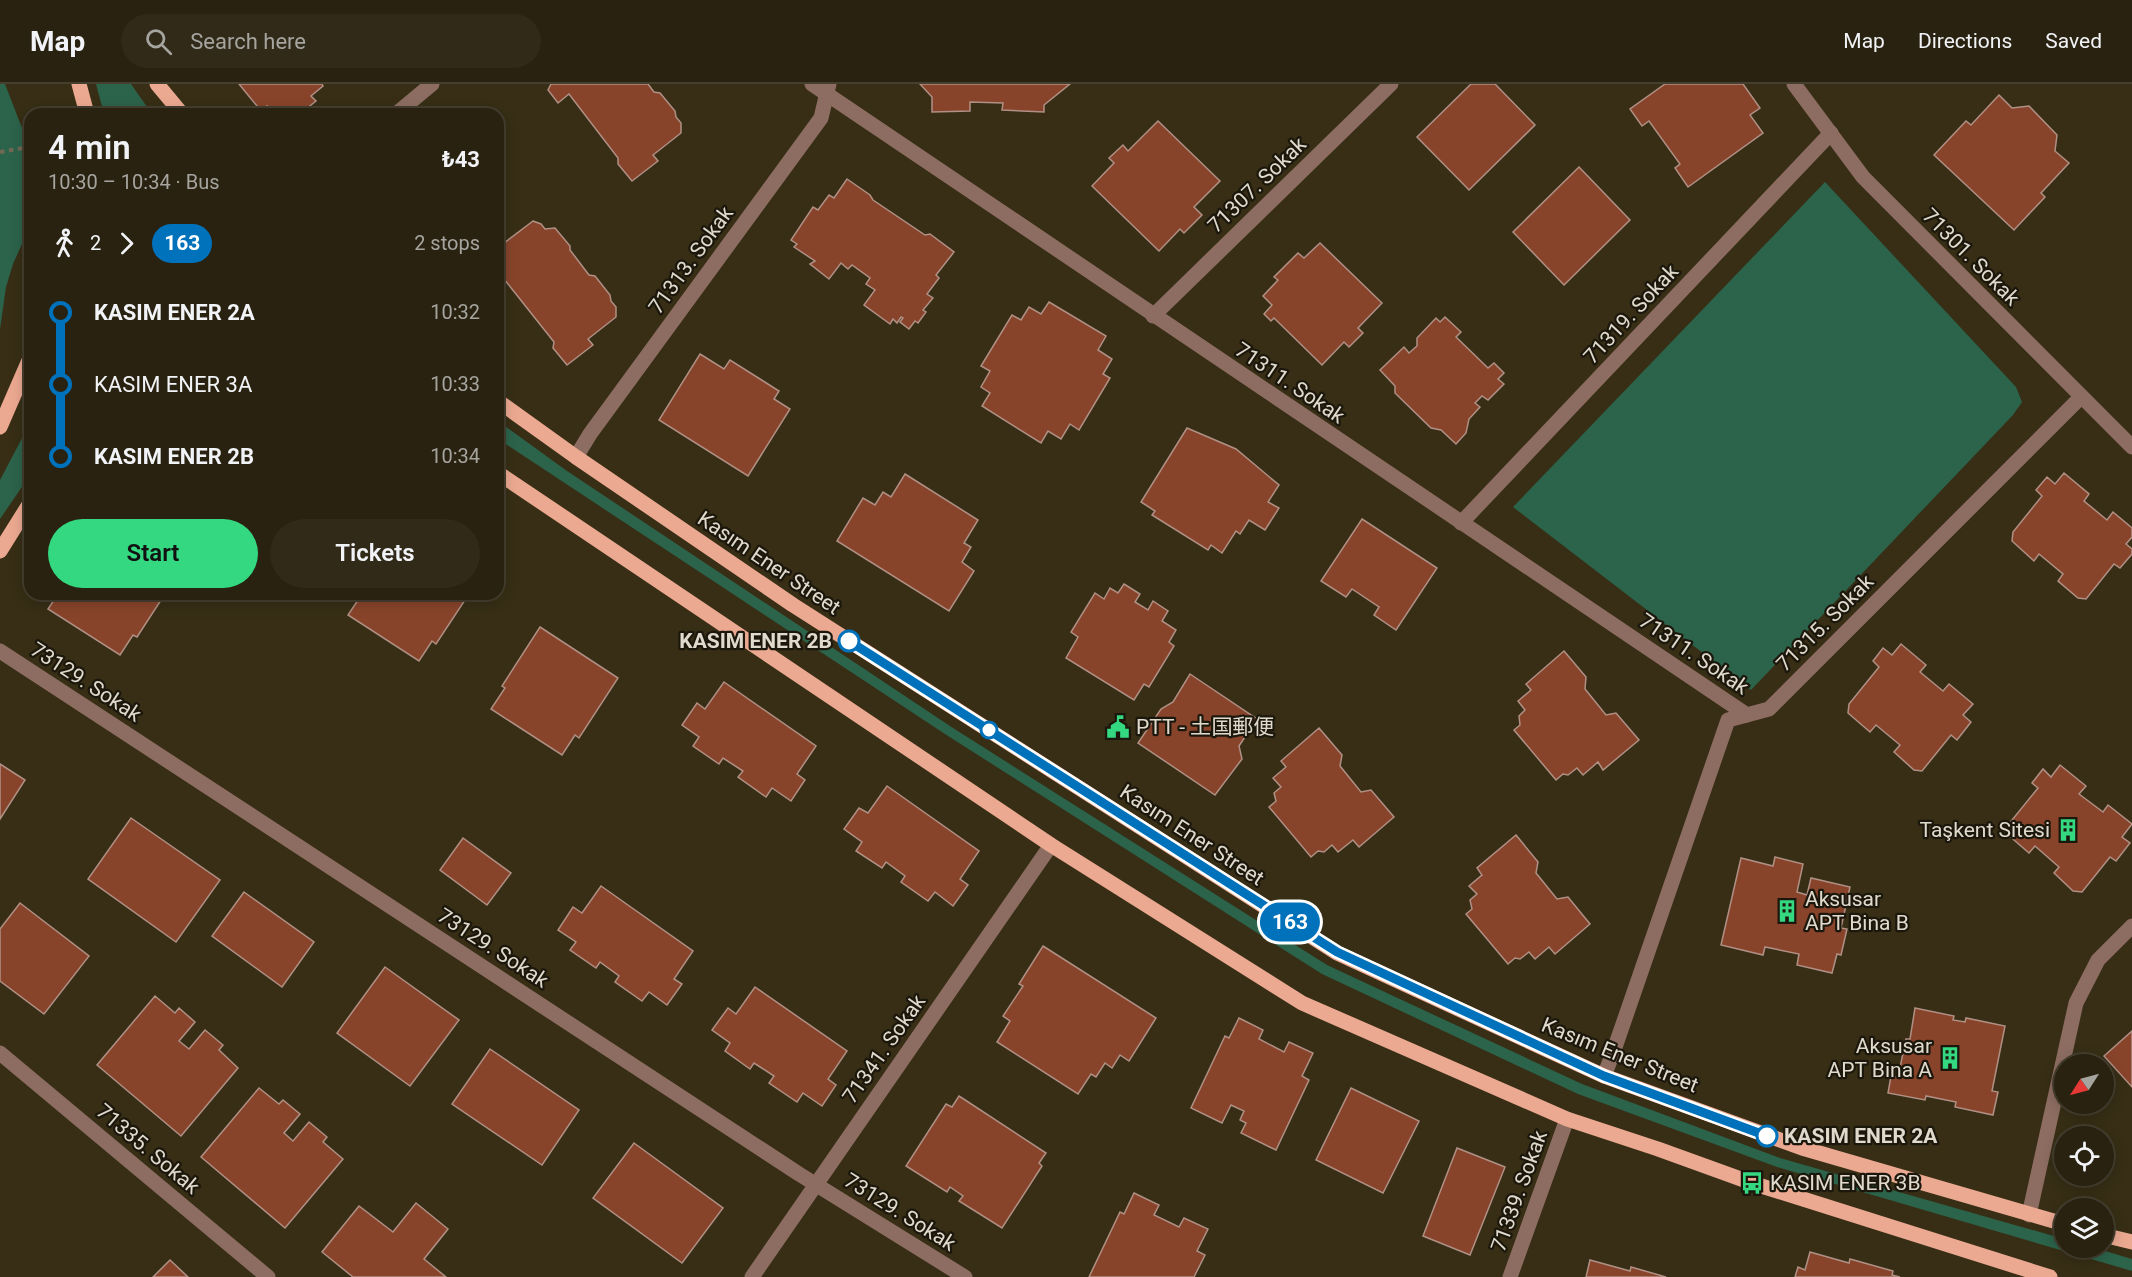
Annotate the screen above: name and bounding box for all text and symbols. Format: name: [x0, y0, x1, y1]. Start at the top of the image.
search box: [121, 14, 541, 68]
text: Map: [30, 25, 85, 58]
icon: search: [142, 25, 175, 58]
text: Search here: [190, 29, 306, 54]
text: Map: [1843, 29, 1885, 53]
text: Directions: [1918, 29, 2012, 53]
text: Saved: [2045, 29, 2102, 53]
text: 4 min: [48, 128, 131, 167]
street label: 71307. Sokak: [1203, 132, 1311, 238]
text: ₺43: [442, 147, 480, 172]
text: 10:30 – 10:34 · Bus: [48, 170, 220, 194]
street label: 71313. Sokak: [644, 201, 738, 318]
street label: 71301. Sokak: [1918, 204, 2025, 311]
icon: walk: [48, 227, 81, 260]
icon: forward: [110, 227, 143, 260]
text: 2: [90, 231, 101, 255]
text: 163: [164, 231, 200, 255]
text: 2 stops: [414, 231, 480, 255]
street label: 71319. Sokak: [1579, 259, 1683, 369]
text: KASIM ENER 2A: [94, 300, 255, 325]
text: 10:32: [430, 300, 480, 324]
street label: 71311. Sokak: [1231, 338, 1350, 429]
text: KASIM ENER 3A: [94, 372, 252, 397]
text: 10:33: [430, 372, 480, 396]
text: KASIM ENER 2B: [94, 444, 254, 469]
text: 10:34: [430, 444, 480, 468]
street label: Kasım Ener Street: [693, 506, 845, 620]
button: Start: [48, 519, 258, 588]
button: Tickets: [270, 519, 480, 588]
street label: 71315. Sokak: [1772, 569, 1879, 676]
street label: 71311. Sokak: [1635, 609, 1754, 700]
place label: KASIM ENER 2B: [679, 629, 832, 653]
marker: KASIM ENER 2B: [838, 630, 860, 652]
street label: 73129. Sokak: [26, 637, 146, 727]
public building icon: PTT - 土国郵便: [1105, 714, 1131, 740]
place label: PTT - 土国郵便: [1136, 715, 1274, 739]
unlabelled marker: [980, 721, 998, 739]
street label: Kasım Ener Street: [1116, 780, 1269, 891]
building icon: Taşkent Sitesi: [2055, 817, 2081, 843]
place label: Taşkent Sitesi: [1920, 818, 2050, 842]
place label: Aksusar APT Bina B: [1805, 887, 1909, 935]
building icon: Aksusar APT Bina B: [1774, 898, 1800, 924]
line badge: 163: [1256, 902, 1324, 942]
street label: 73129. Sokak: [433, 903, 553, 993]
text: 163: [1272, 910, 1308, 934]
street label: 71341. Sokak: [838, 990, 930, 1108]
street label: Kasım Ener Street: [1538, 1013, 1702, 1097]
place label: Aksusar APT Bina A: [1828, 1034, 1932, 1082]
building icon: Aksusar APT Bina A: [1937, 1045, 1963, 1071]
north arrow: [2054, 1054, 2114, 1114]
map controls: [2054, 1054, 2114, 1258]
street label: 71335. Sokak: [92, 1099, 205, 1199]
place label: KASIM ENER 2A: [1784, 1124, 1938, 1148]
marker: KASIM ENER 2A: [1756, 1125, 1778, 1147]
button: locate: [2054, 1126, 2114, 1186]
street label: 71339. Sokak: [1486, 1127, 1552, 1255]
street label: 73129. Sokak: [840, 1168, 960, 1256]
bus stop icon: KASIM ENER 3B: [1739, 1170, 1765, 1196]
place label: KASIM ENER 3B: [1770, 1171, 1921, 1195]
button: layers: [2054, 1198, 2114, 1258]

